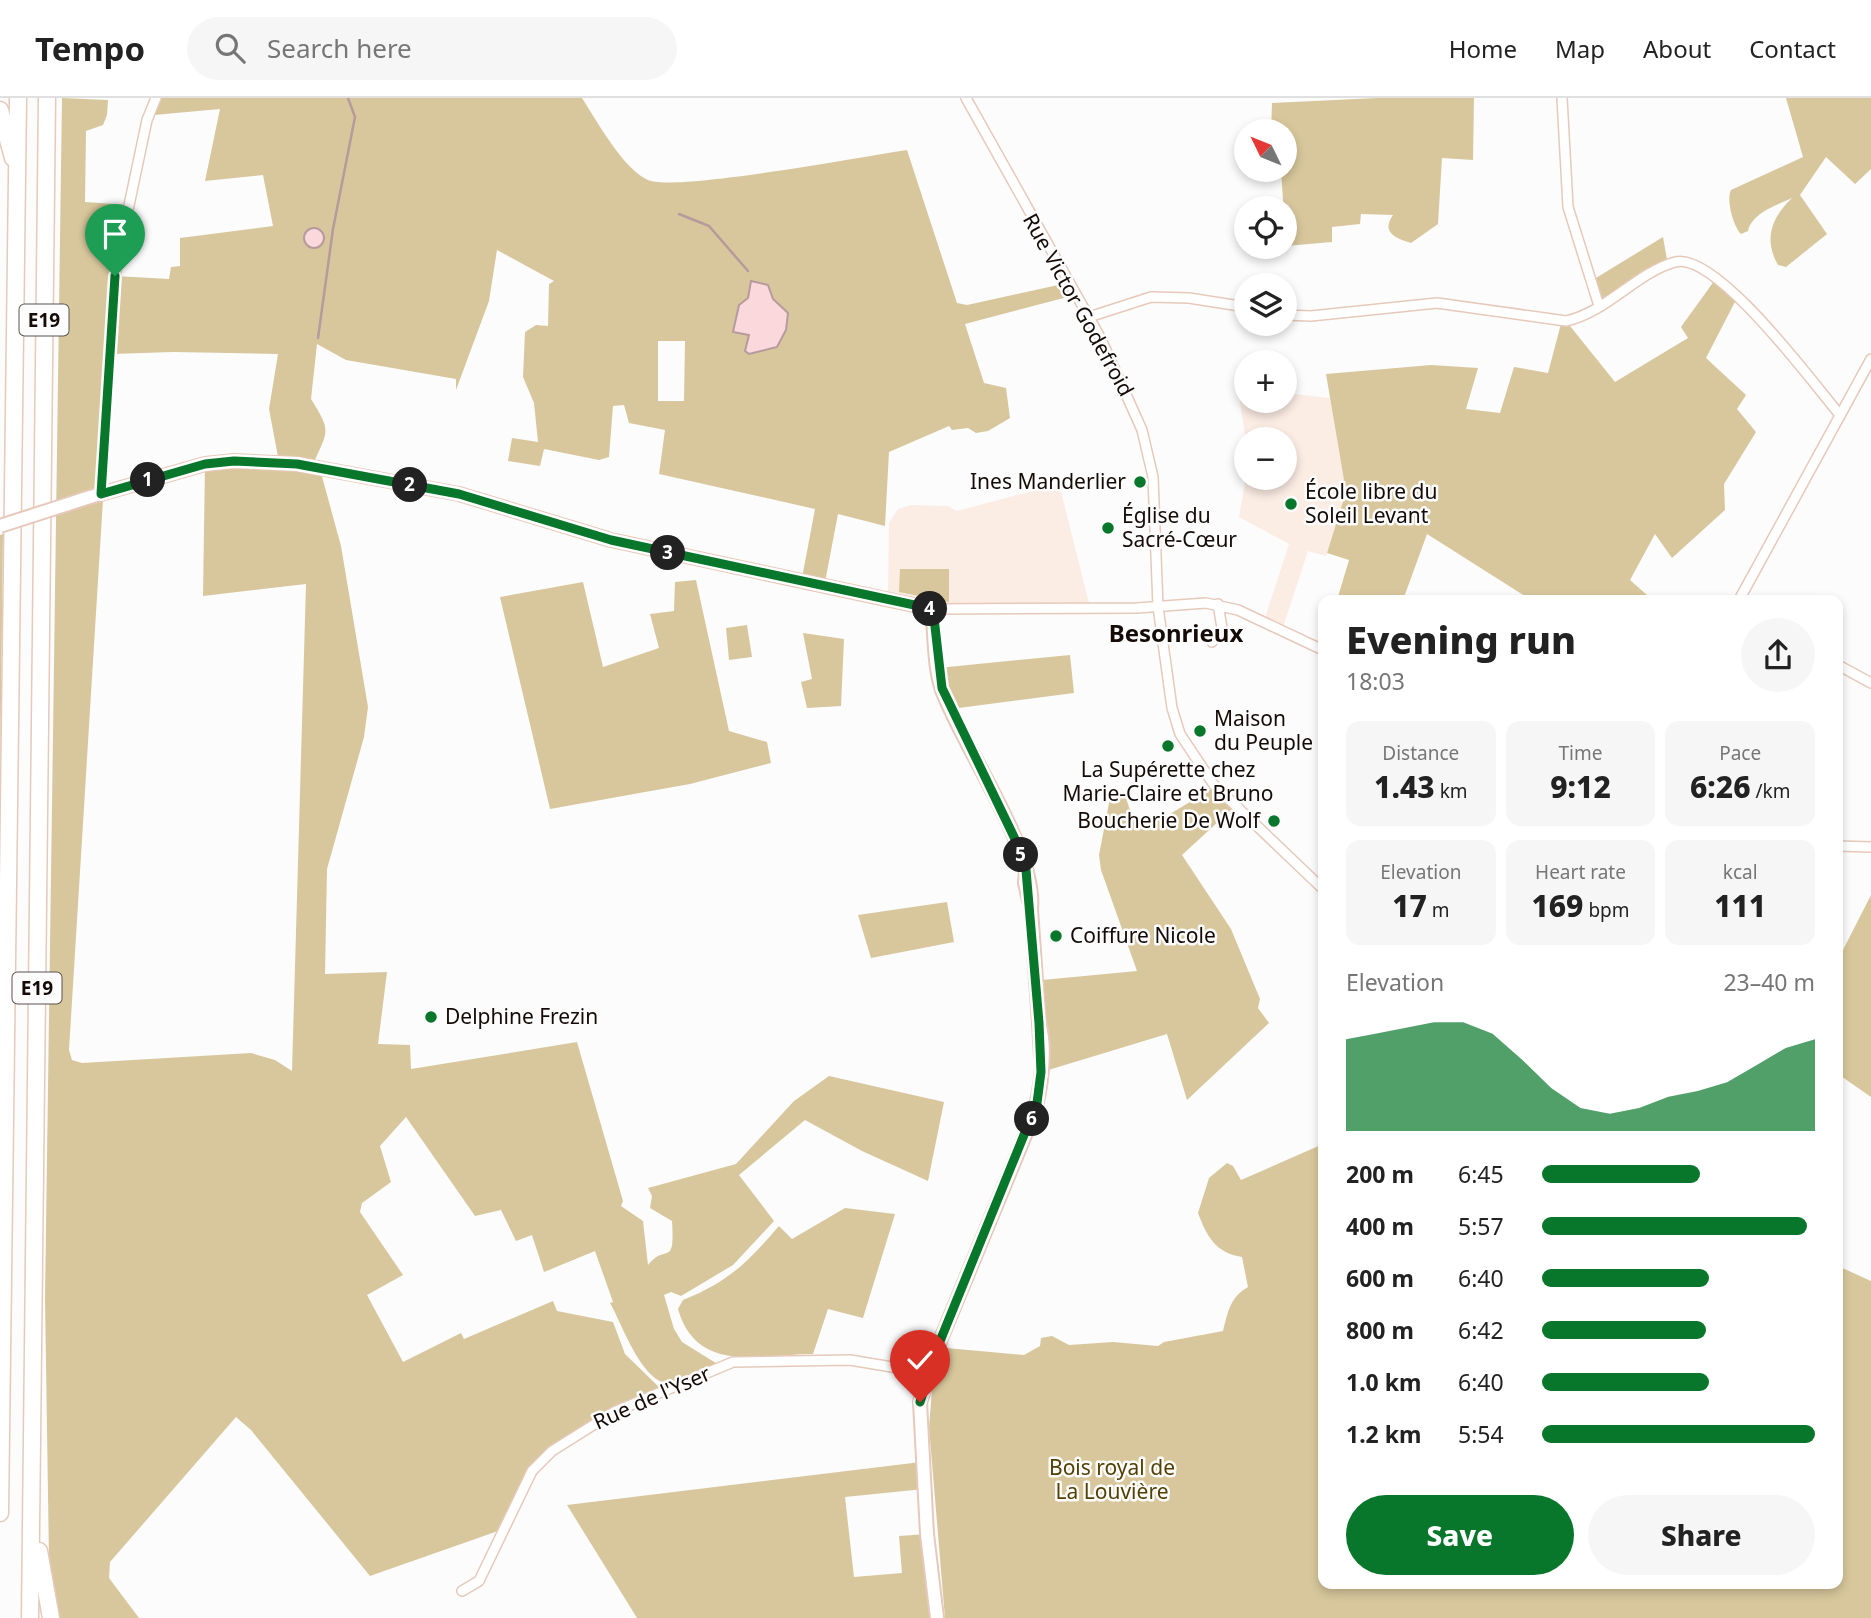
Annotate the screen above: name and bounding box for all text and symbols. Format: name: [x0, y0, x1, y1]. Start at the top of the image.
search box: [187, 17, 677, 80]
text: Tempo: [35, 26, 145, 71]
icon: search: [211, 29, 249, 67]
text: Search here: [267, 30, 412, 66]
text: Home: [1449, 32, 1517, 65]
text: Map: [1555, 32, 1605, 65]
text: About: [1643, 32, 1711, 65]
text: Contact: [1749, 32, 1836, 65]
north arrow: [1234, 119, 1297, 182]
map controls: [1234, 119, 1297, 490]
button: locate: [1234, 196, 1297, 259]
pin: [85, 204, 145, 276]
street label: Rue Victor Godefroid: [1017, 208, 1141, 401]
icon: arrive: [96, 215, 134, 253]
button: layers: [1234, 273, 1297, 336]
road number: E19: [20, 304, 68, 336]
button: +: [1234, 350, 1297, 413]
button: −: [1234, 427, 1297, 490]
pin: 1: [130, 462, 166, 498]
text: 1: [142, 466, 153, 492]
place label: Ines Manderlier: [970, 467, 1126, 495]
pin: 2: [392, 468, 428, 502]
text: 2: [404, 471, 415, 497]
marker: Ines Manderlier: [1132, 474, 1148, 490]
place label: École libre du Soleil Levant: [1305, 477, 1437, 529]
marker: École libre du Soleil Levant: [1283, 496, 1299, 512]
place label: Église du Sacré-Cœur: [1122, 501, 1237, 553]
marker: Église du Sacré-Cœur: [1100, 520, 1116, 536]
pin: 3: [650, 536, 686, 570]
text: 3: [662, 539, 673, 565]
pin: 4: [912, 592, 948, 626]
text: 4: [924, 595, 935, 621]
text: Evening run: [1346, 613, 1576, 665]
district label: Besonrieux: [1109, 616, 1243, 649]
button: share: [1741, 618, 1815, 692]
text: 18:03: [1346, 665, 1405, 697]
place label: Maison du Peuple: [1214, 704, 1313, 756]
marker: Maison du Peuple: [1192, 723, 1208, 739]
marker: La Supérette chez Marie-Claire et Bruno: [1160, 738, 1176, 754]
text: Distance: [1382, 740, 1459, 766]
text: Time: [1559, 740, 1602, 766]
text: Pace: [1719, 740, 1761, 766]
place label: La Supérette chez Marie-Claire et Bruno: [1063, 755, 1273, 807]
text: 1.43: [1374, 766, 1435, 807]
text: 9:12: [1550, 766, 1611, 807]
text: 6:26: [1690, 766, 1750, 807]
text: km: [1435, 778, 1468, 804]
text: /km: [1750, 778, 1790, 804]
place label: Boucherie De Wolf: [1077, 806, 1262, 834]
marker: Boucherie De Wolf: [1266, 813, 1282, 829]
pin: 5: [1004, 838, 1038, 872]
text: 5: [1015, 841, 1026, 867]
text: Elevation: [1380, 859, 1461, 885]
text: Heart rate: [1535, 859, 1626, 885]
text: kcal: [1723, 859, 1758, 885]
text: 17: [1392, 885, 1427, 926]
text: 169: [1531, 885, 1583, 926]
text: 111: [1714, 885, 1766, 926]
text: m: [1427, 897, 1450, 923]
text: bpm: [1583, 897, 1630, 923]
place label: Coiffure Nicole: [1070, 921, 1216, 949]
marker: Coiffure Nicole: [1048, 928, 1064, 944]
text: Elevation: [1346, 966, 1444, 998]
text: 23–40 m: [1723, 966, 1815, 998]
road number: E19: [12, 972, 61, 1004]
place label: Delphine Frezin: [445, 1002, 598, 1030]
marker: Delphine Frezin: [423, 1009, 439, 1025]
pin: 6: [1014, 1102, 1050, 1136]
text: 6: [1026, 1105, 1037, 1131]
text: 200 m: [1346, 1158, 1414, 1190]
text: 6:45: [1458, 1158, 1504, 1190]
text: 400 m: [1346, 1210, 1414, 1242]
text: 5:57: [1458, 1210, 1504, 1242]
text: 600 m: [1346, 1262, 1414, 1294]
text: 6:40: [1458, 1262, 1504, 1294]
text: 800 m: [1346, 1314, 1414, 1346]
text: 6:42: [1458, 1314, 1504, 1346]
pin: [890, 1330, 950, 1402]
icon: check: [901, 1341, 939, 1379]
street label: Rue de l'Yser: [589, 1359, 715, 1435]
text: 1.0 km: [1346, 1366, 1421, 1398]
text: 6:40: [1458, 1366, 1504, 1398]
text: 1.2 km: [1346, 1418, 1421, 1450]
text: 5:54: [1458, 1418, 1504, 1450]
park label: Bois royal de La Louvière: [1049, 1453, 1175, 1505]
button: Save: [1346, 1495, 1574, 1575]
button: Share: [1588, 1495, 1815, 1575]

